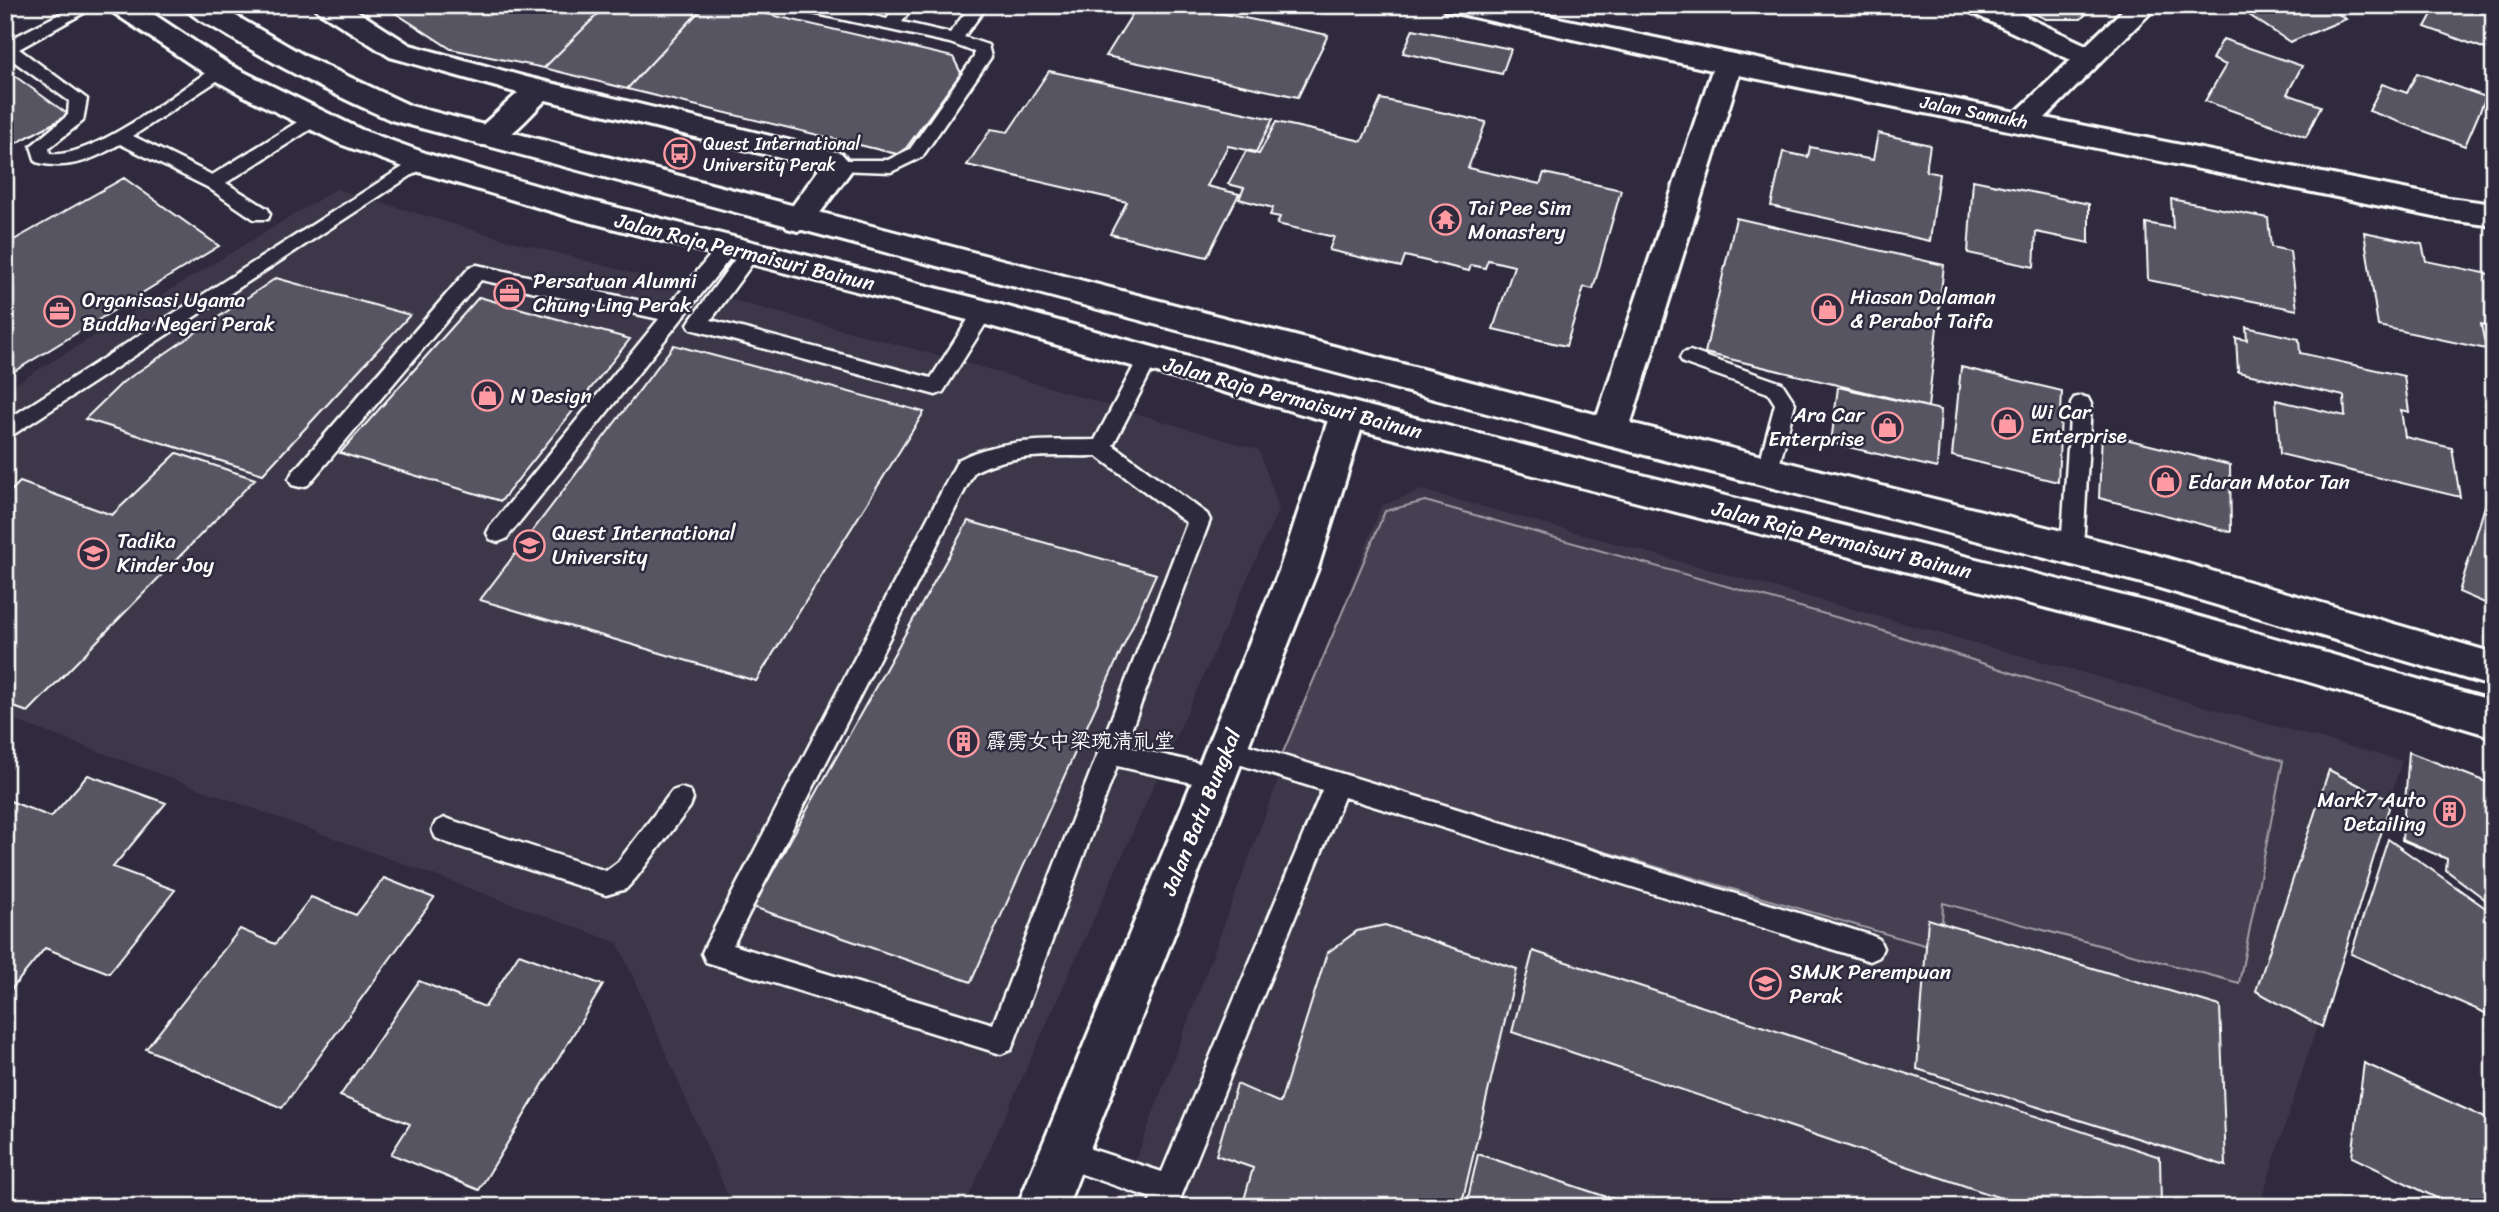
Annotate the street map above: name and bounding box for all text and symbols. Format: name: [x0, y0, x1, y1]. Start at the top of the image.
street label: Jalan Samukh: [1917, 86, 2030, 138]
place label: Quest International University Perak: [703, 128, 861, 181]
bus stop icon: Quest International University Perak: [663, 137, 697, 171]
place label: Tai Pee Sim Monastery: [1468, 189, 1571, 251]
street label: Jalan Raja Permaisuri Bainun: [610, 201, 879, 303]
temple icon: Tai Pee Sim Monastery: [1428, 203, 1462, 237]
place label: Persatuan Alumni Chung Ling Perak: [533, 262, 698, 324]
office icon: Persatuan Alumni Chung Ling Perak: [493, 276, 527, 310]
place label: Hiasan Dalaman & Perabot Taifa: [1850, 278, 1996, 340]
place label: Organisasi Ugama Buddha Negeri Perak: [82, 281, 276, 343]
shop icon: Hiasan Dalaman & Perabot Taifa: [1810, 292, 1844, 326]
office icon: Organisasi Ugama Buddha Negeri Perak: [42, 295, 76, 329]
street label: Jalan Raja Permaisuri Bainun: [1158, 345, 1427, 451]
place label: N Design: [511, 377, 592, 415]
shop icon: N Design: [471, 379, 505, 413]
place label: Wi Car Enterprise: [2031, 393, 2127, 455]
place label: Ara Car Enterprise: [1768, 396, 1865, 458]
shop icon: Wi Car Enterprise: [1991, 407, 2025, 441]
shop icon: Ara Car Enterprise: [1870, 410, 1904, 444]
place label: Edaran Motor Tan: [2188, 463, 2350, 501]
shop icon: Edaran Motor Tan: [2148, 465, 2182, 499]
street label: Jalan Raja Permaisuri Bainun: [1707, 489, 1976, 591]
place label: Quest International University: [552, 514, 737, 576]
place label: Tadika Kinder Joy: [117, 522, 214, 584]
school or university icon: Quest International University: [512, 528, 546, 562]
school or university icon: Tadika Kinder Joy: [77, 536, 111, 570]
place label: 霹雳女中梁琬清礼堂: [986, 722, 1175, 760]
street label: Jalan Batu Bungkal: [1150, 722, 1252, 902]
building icon: 霹雳女中梁琬清礼堂: [946, 724, 980, 758]
place label: Mark7 Auto Detailing: [2317, 781, 2426, 843]
building icon: Mark7 Auto Detailing: [2432, 795, 2466, 829]
place label: SMJK Perempuan Perak: [1789, 953, 1951, 1015]
school or university icon: SMJK Perempuan Perak: [1749, 967, 1783, 1001]

